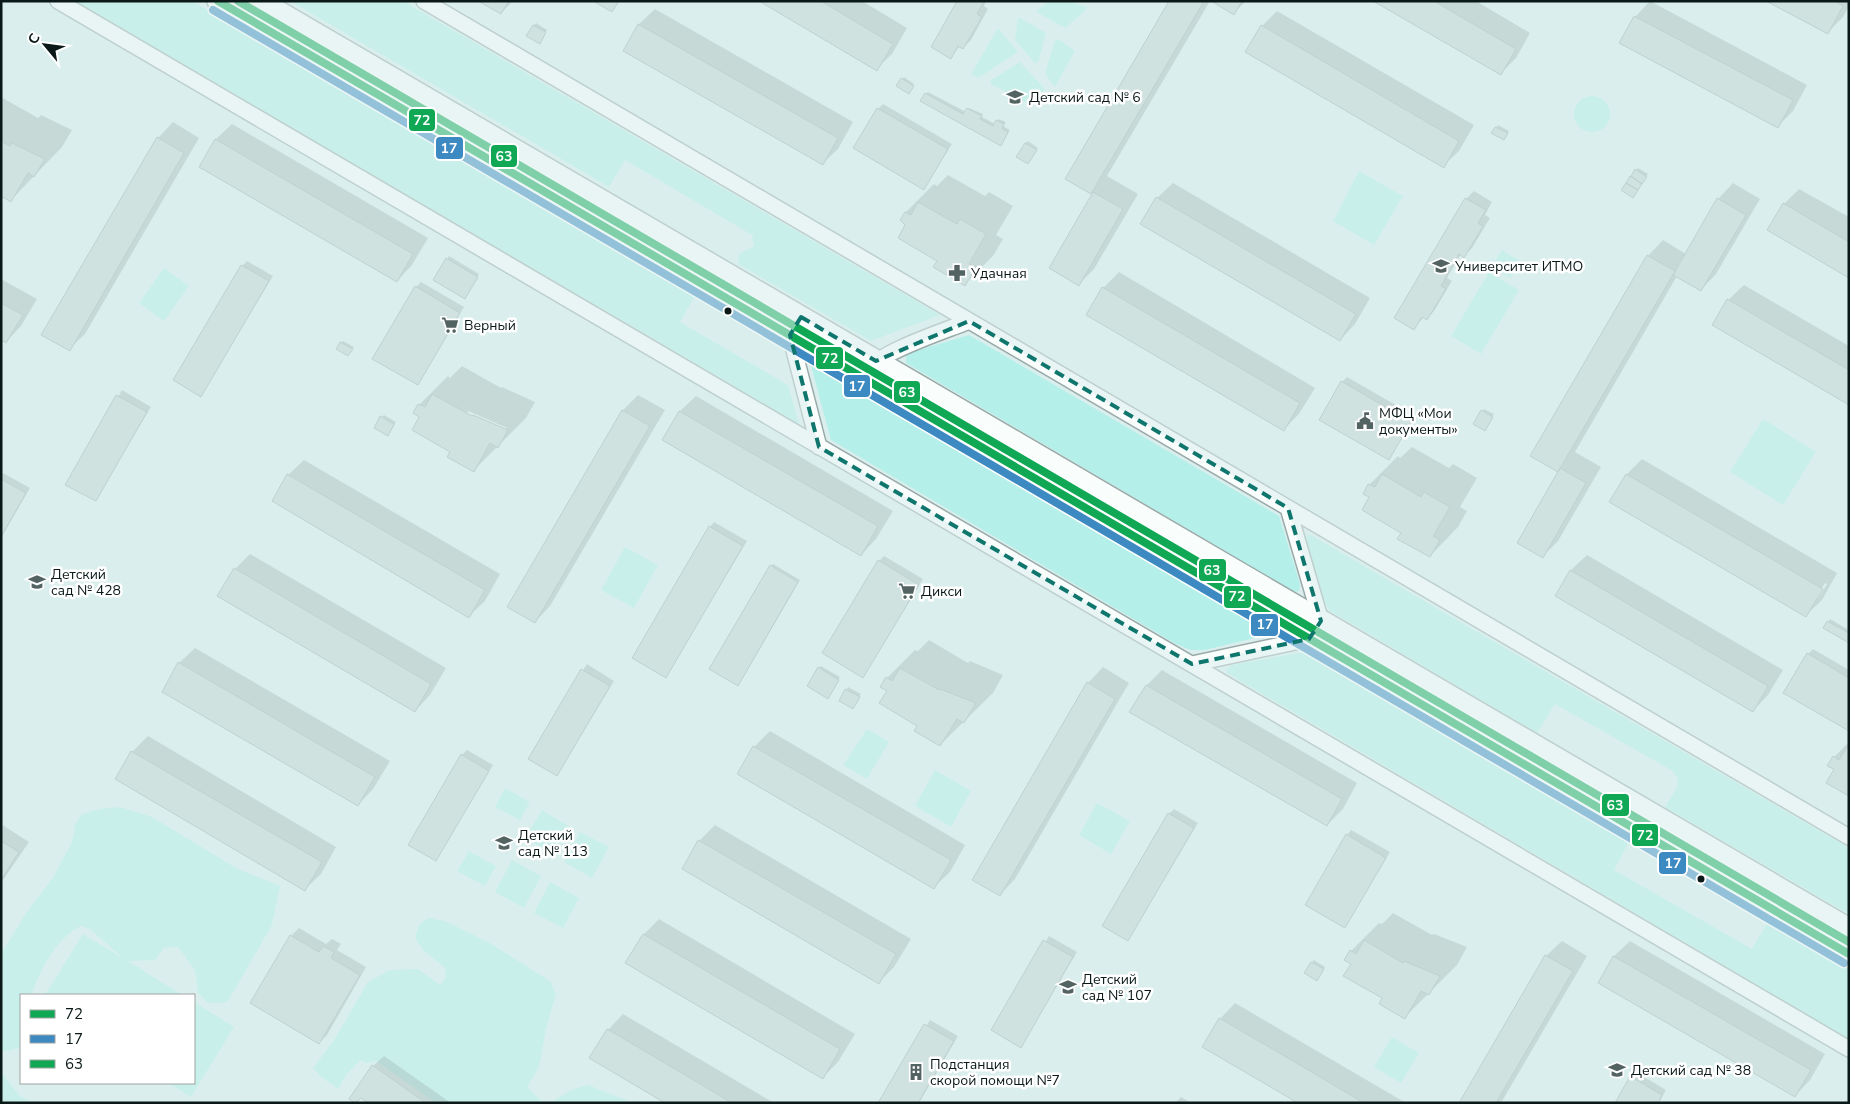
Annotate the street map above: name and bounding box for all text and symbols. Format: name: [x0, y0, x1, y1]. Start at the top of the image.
north arrow: [20, 20, 70, 70]
text: С: [23, 30, 45, 48]
school or university icon: Детский сад № 6: [1005, 87, 1025, 107]
place label: Детский сад № 6: [1029, 88, 1141, 107]
line badge: 72: [408, 108, 436, 132]
text: 72: [414, 111, 430, 130]
line badge: 17: [435, 136, 464, 160]
text: 17: [441, 139, 457, 158]
line badge: 63: [490, 144, 518, 168]
text: 63: [496, 147, 512, 166]
school or university icon: Университет ИТМО: [1431, 256, 1451, 276]
place label: Университет ИТМО: [1454, 257, 1583, 276]
pharmacy icon: Удачная: [947, 263, 967, 283]
place label: Удачная: [970, 264, 1027, 283]
unlabelled marker: [723, 306, 733, 316]
supermarket icon: Верный: [440, 315, 460, 335]
place label: Верный: [464, 316, 516, 335]
line badge: 72: [815, 346, 844, 370]
text: 72: [822, 349, 838, 368]
line badge: 17: [843, 374, 871, 398]
text: 17: [849, 377, 865, 396]
line badge: 63: [893, 380, 921, 404]
text: 63: [899, 383, 915, 402]
place label: МФЦ «Мои документы»: [1379, 404, 1458, 439]
public building icon: МФЦ «Мои документы»: [1355, 411, 1375, 431]
line badge: 63: [1198, 558, 1227, 582]
text: 63: [1204, 561, 1220, 580]
place label: Детский сад № 428: [51, 565, 121, 600]
school or university icon: Детский сад № 428: [27, 572, 47, 592]
supermarket icon: Дикси: [897, 581, 917, 601]
place label: Дикси: [921, 582, 962, 601]
line badge: 72: [1223, 585, 1252, 609]
text: 72: [1229, 587, 1245, 606]
line badge: 17: [1250, 613, 1279, 637]
text: 17: [1257, 615, 1273, 634]
line badge: 63: [1601, 793, 1630, 817]
text: 63: [1607, 796, 1623, 815]
line badge: 72: [1631, 823, 1659, 847]
place label: Детский сад № 113: [518, 826, 588, 861]
text: 72: [1637, 826, 1653, 845]
school or university icon: Детский сад № 113: [494, 833, 514, 853]
line badge: 17: [1658, 851, 1687, 875]
text: 17: [1665, 854, 1681, 873]
unlabelled marker: [1696, 874, 1706, 884]
place label: Детский сад № 107: [1082, 970, 1152, 1005]
school or university icon: Детский сад № 107: [1058, 977, 1078, 997]
legend: [20, 994, 195, 1084]
text: 72: [65, 1004, 83, 1024]
text: 17: [65, 1029, 83, 1049]
text: 63: [65, 1054, 83, 1074]
place label: Подстанция скорой помощи №7: [930, 1055, 1060, 1090]
school or university icon: Детский сад № 38: [1607, 1060, 1627, 1080]
place label: Детский сад № 38: [1631, 1061, 1751, 1080]
building icon: Подстанция скорой помощи №7: [906, 1062, 926, 1082]

